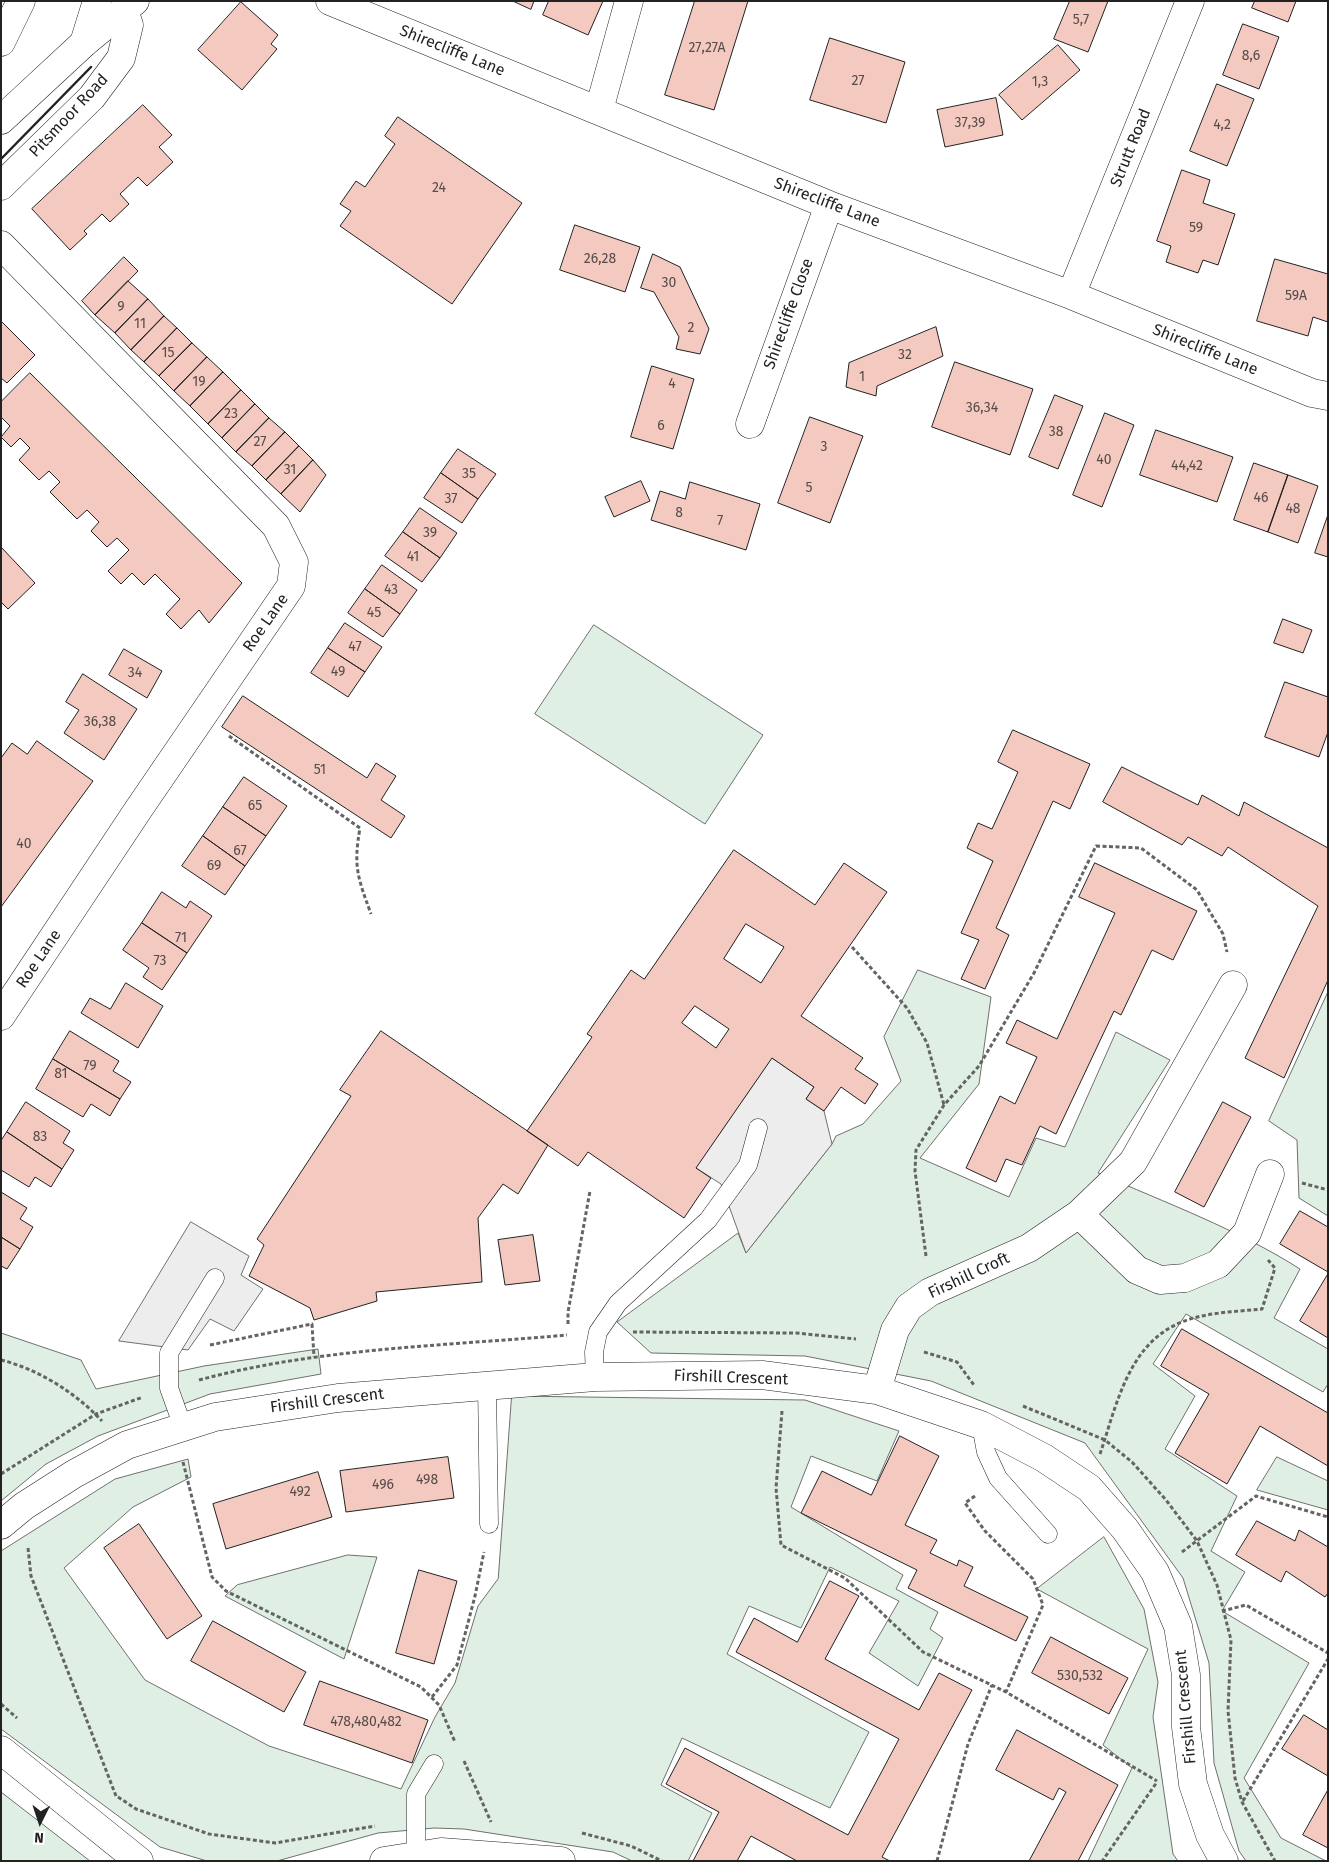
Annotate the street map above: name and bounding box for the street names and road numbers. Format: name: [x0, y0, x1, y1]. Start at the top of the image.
street label: Shirecliffe Lane: [396, 21, 508, 81]
street label: Pitsmoor Road: [26, 70, 112, 162]
street label: Strutt Road: [1107, 106, 1155, 190]
street label: Shirecliffe Lane: [771, 174, 883, 232]
street label: Shirecliffe Close: [760, 256, 818, 372]
street label: Shirecliffe Lane: [1149, 320, 1261, 380]
street label: Roe Lane: [239, 590, 293, 656]
street label: Roe Lane: [12, 926, 66, 992]
street label: Firshill Croft: [925, 1249, 1013, 1303]
street label: Firshill Crescent: [673, 1366, 789, 1390]
street label: Firshill Crescent: [269, 1384, 385, 1418]
street label: Firshill Crescent: [1171, 1649, 1201, 1765]

